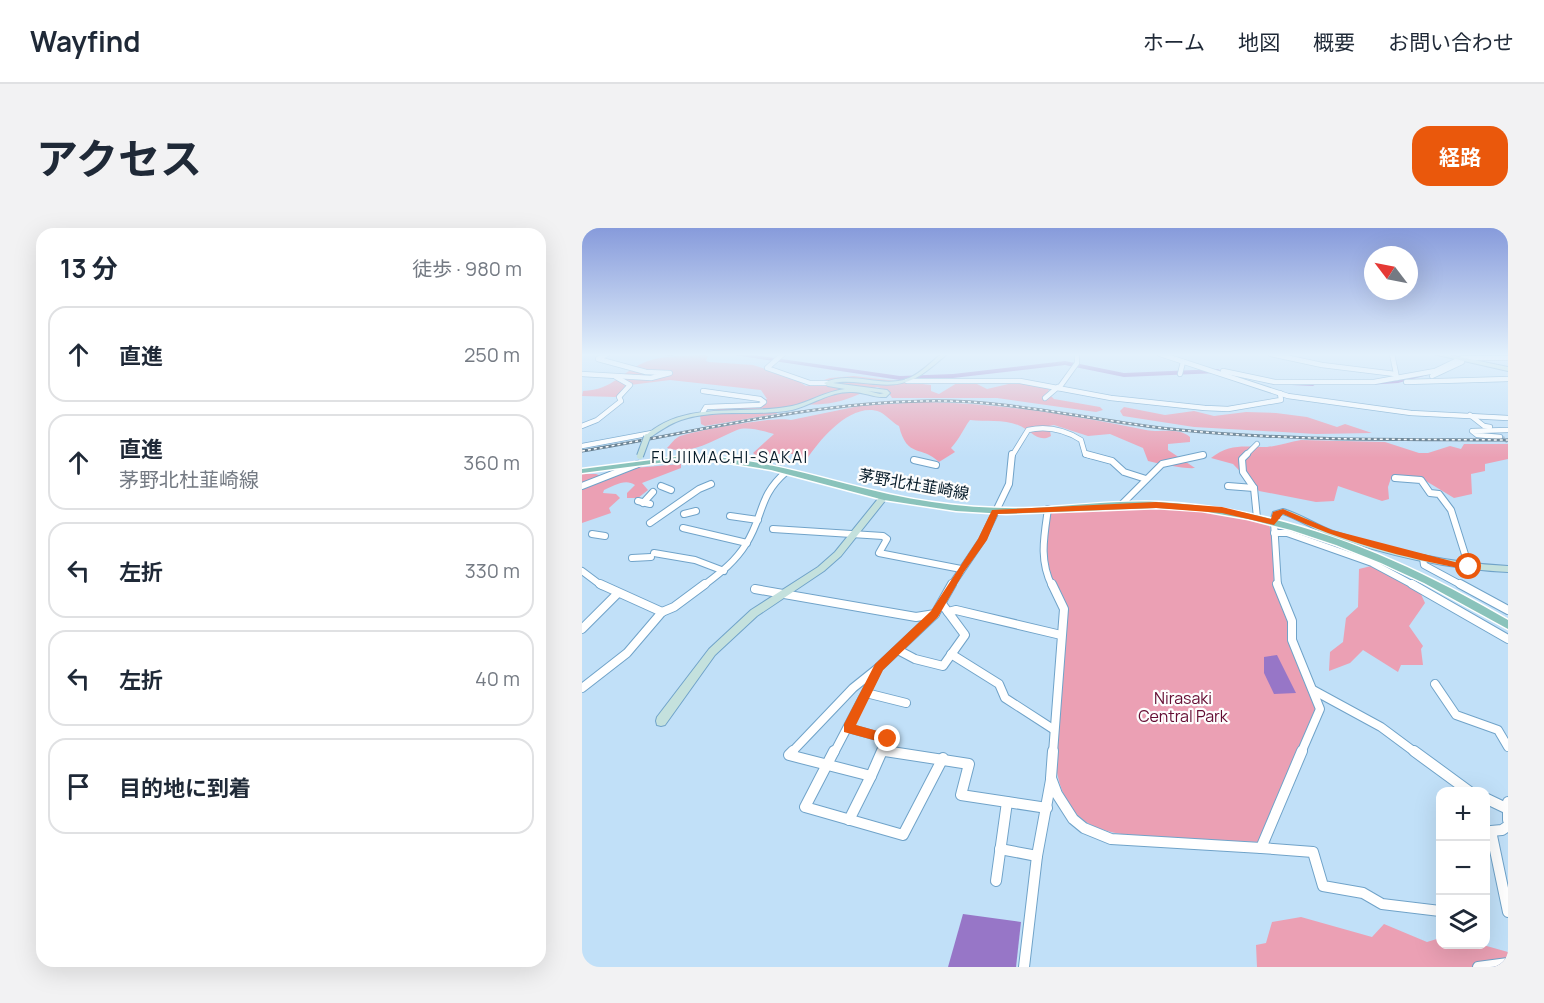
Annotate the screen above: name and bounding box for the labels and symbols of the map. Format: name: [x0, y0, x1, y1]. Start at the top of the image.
north arrow: [1364, 246, 1418, 300]
district label: FUJIIMACHI-SAKAI: [651, 446, 809, 468]
street label: 茅野北杜韮崎線: [857, 463, 971, 505]
route start: [1455, 553, 1481, 579]
park label: Nirasaki Central Park: [1138, 687, 1229, 727]
route end: [874, 725, 900, 751]

